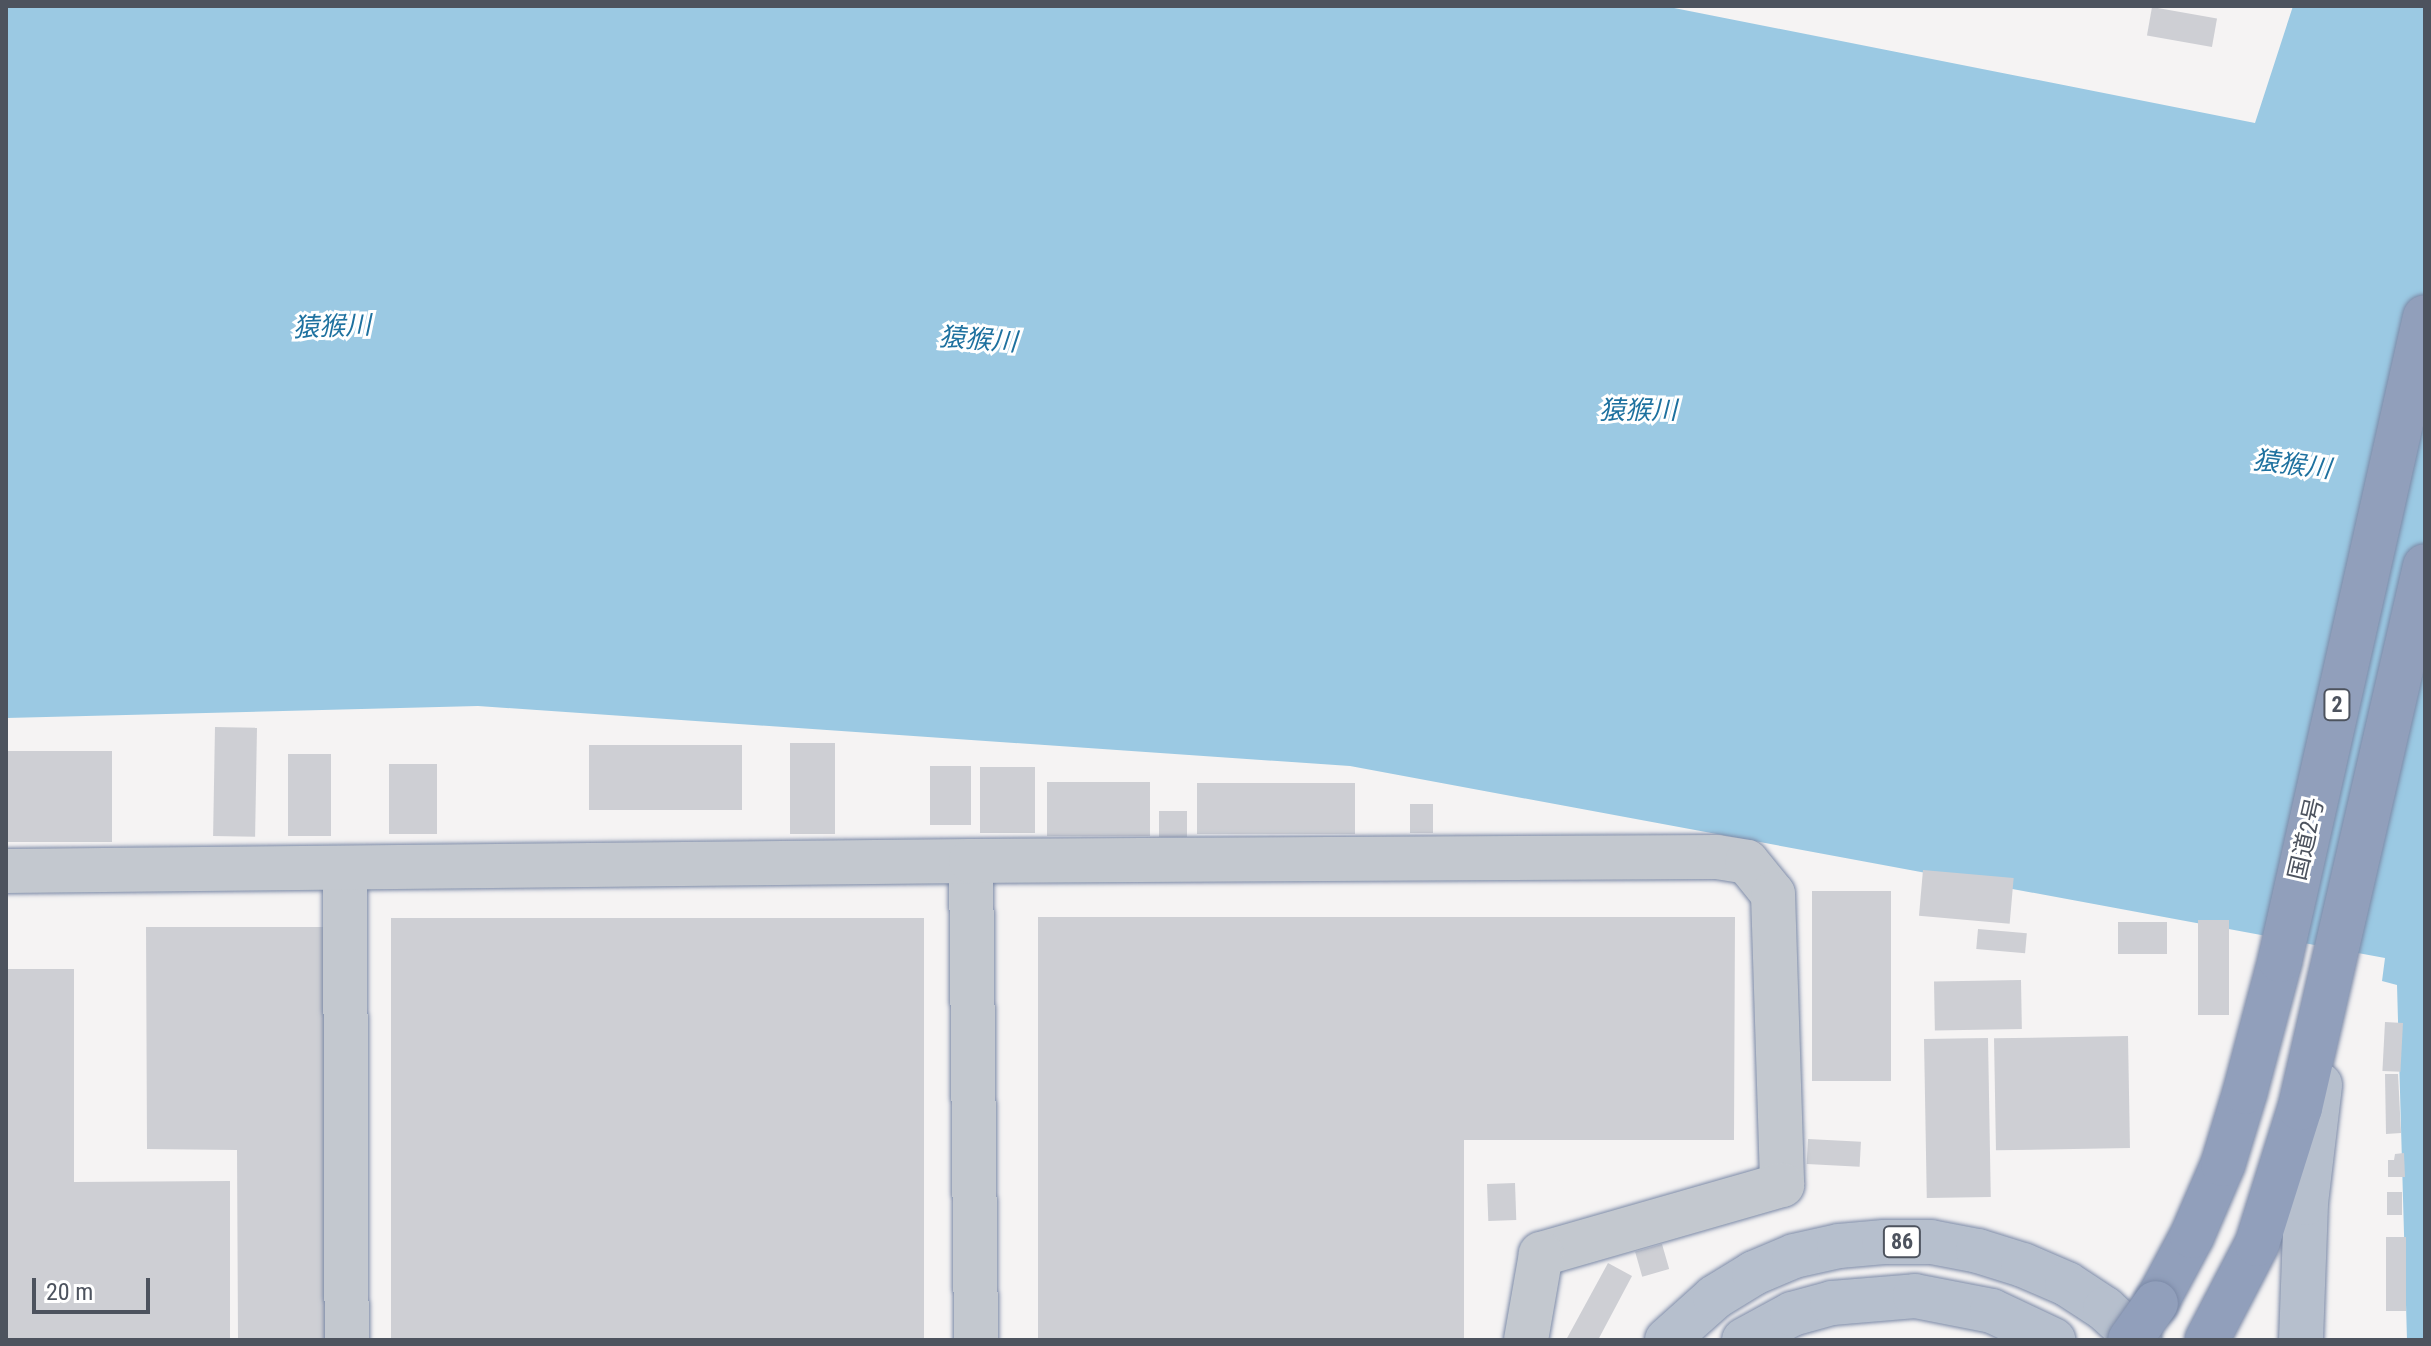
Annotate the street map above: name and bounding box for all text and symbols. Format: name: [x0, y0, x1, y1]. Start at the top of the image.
water label: 猿猴川: [292, 310, 372, 344]
water label: 猿猴川: [938, 322, 1018, 358]
water label: 猿猴川: [1599, 395, 1677, 427]
water label: 猿猴川: [2251, 445, 2333, 485]
road number: 2: [2323, 687, 2351, 723]
street label: 国道2号: [2284, 795, 2330, 883]
road number: 86: [1882, 1224, 1922, 1260]
scale bar: [36, 1262, 154, 1312]
text: 20 m: [46, 1278, 93, 1306]

